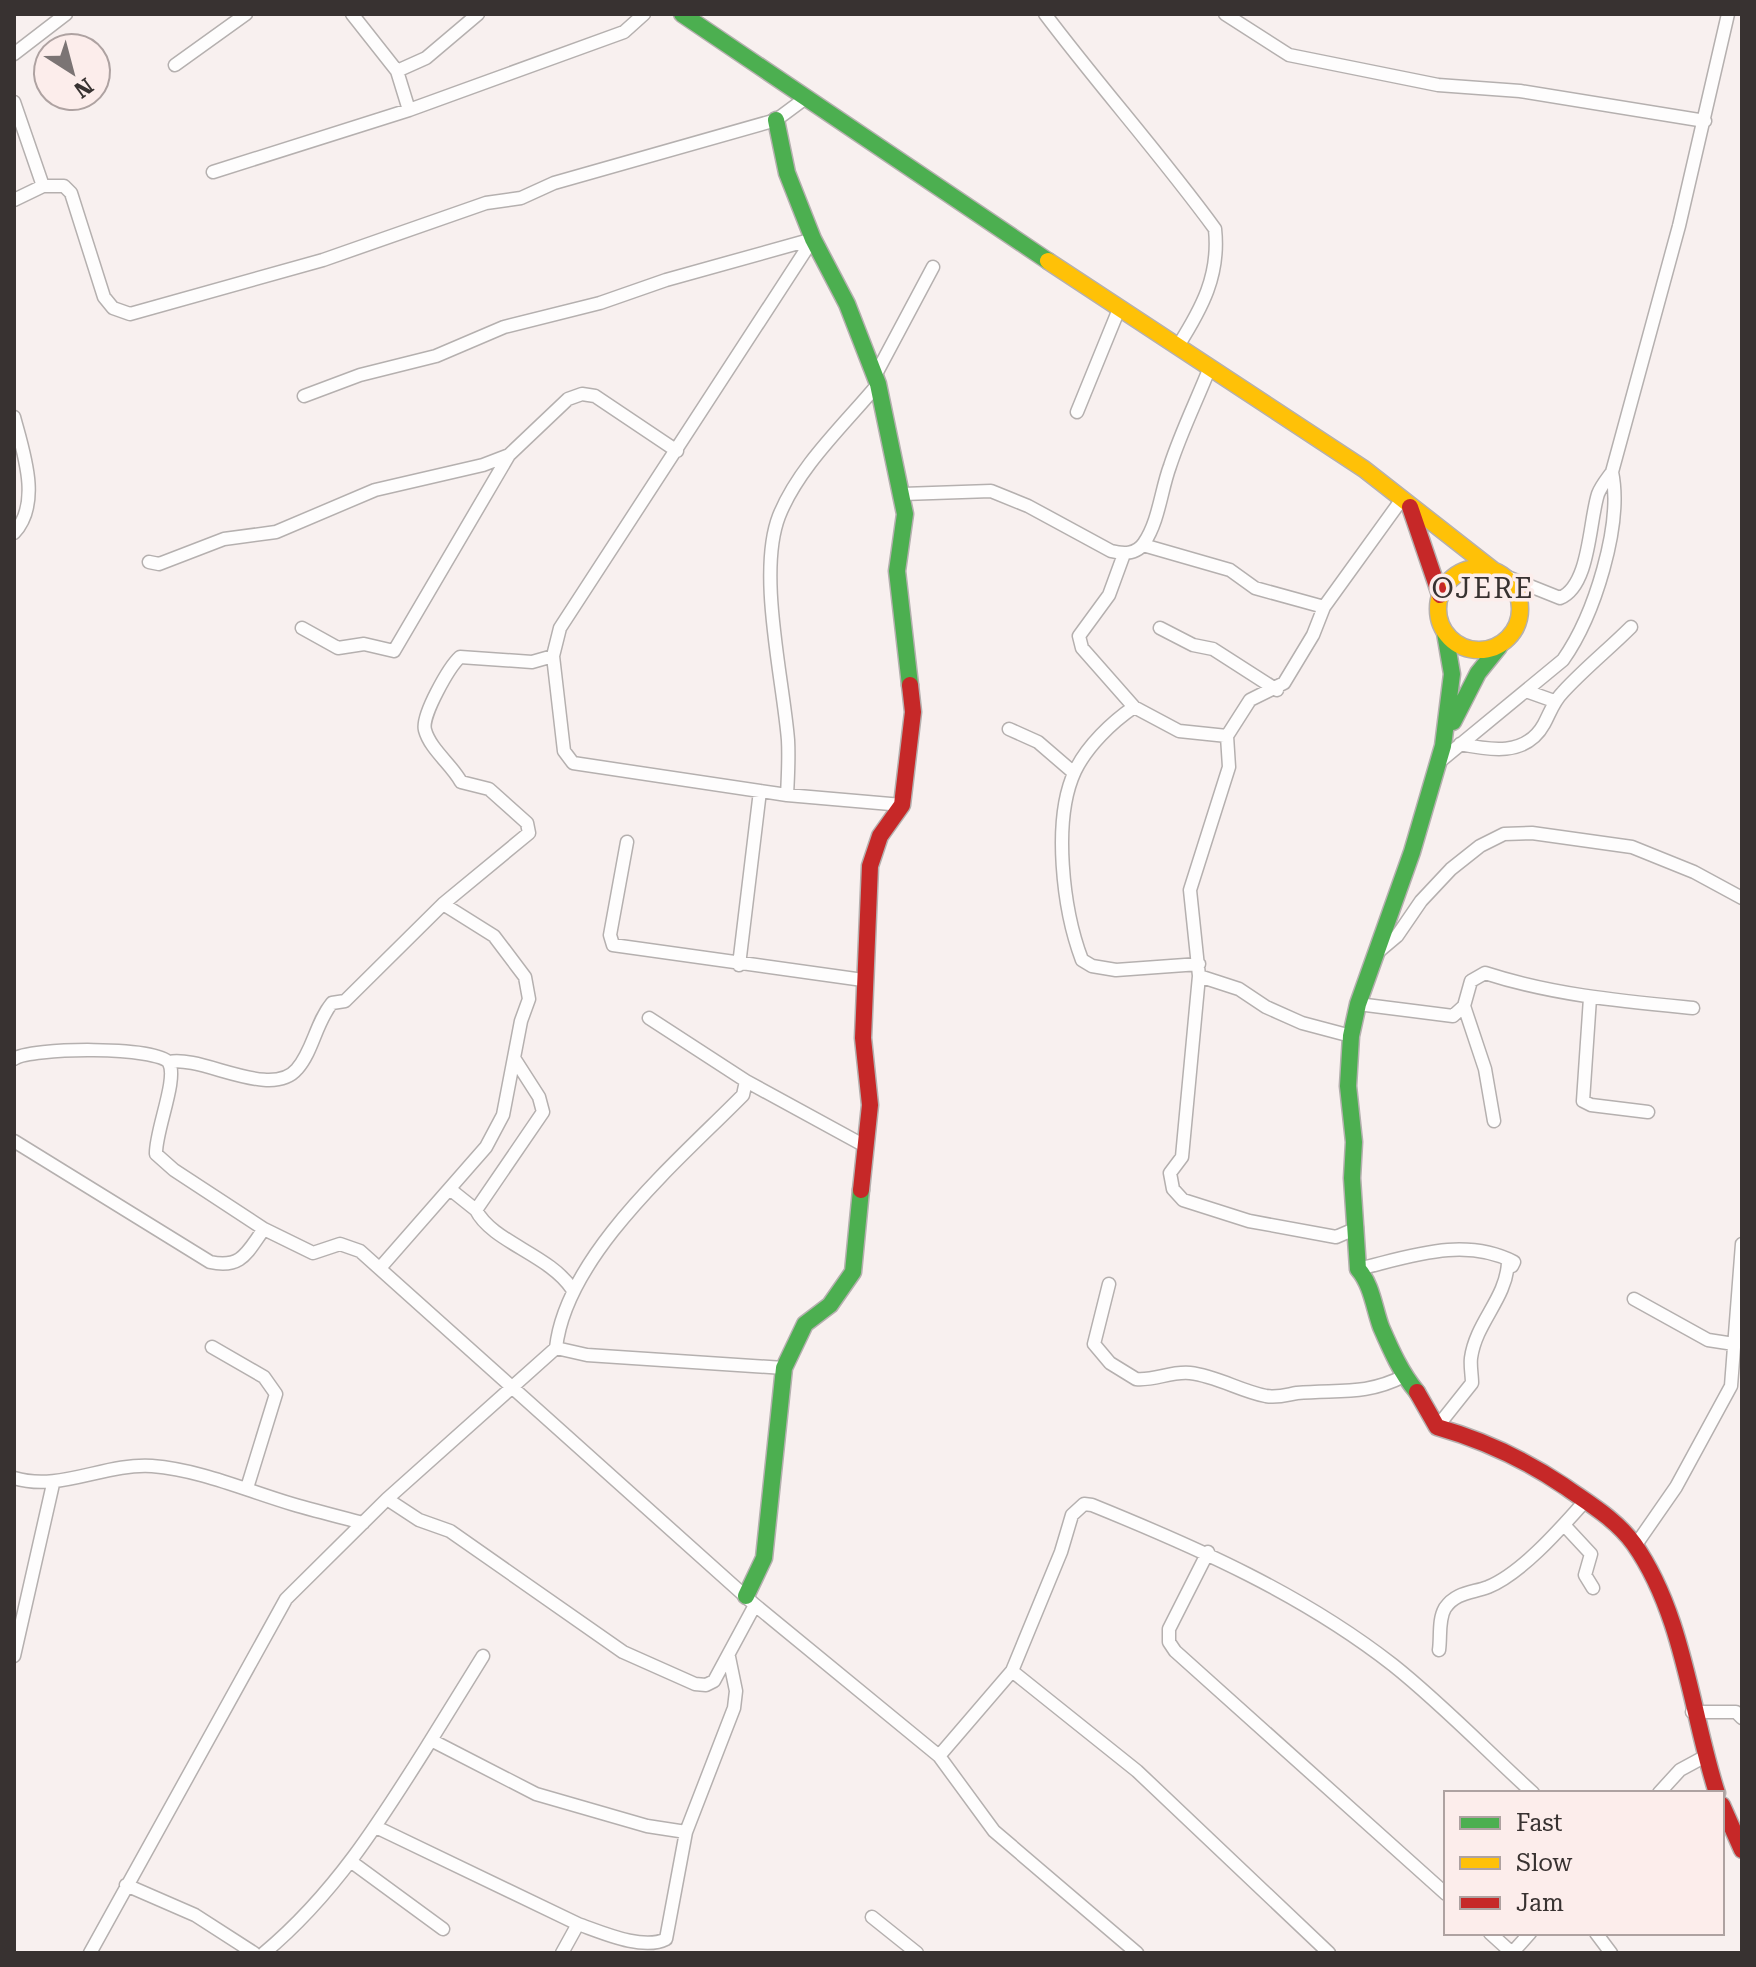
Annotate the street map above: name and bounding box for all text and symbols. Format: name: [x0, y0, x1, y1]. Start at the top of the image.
north arrow: [32, 32, 112, 112]
text: N: [69, 73, 98, 103]
district label: OJERE: [1431, 572, 1535, 605]
legend: [1444, 1791, 1724, 1935]
text: Fast: [1516, 1809, 1563, 1837]
text: Slow: [1516, 1849, 1573, 1877]
text: Jam: [1516, 1889, 1564, 1917]

